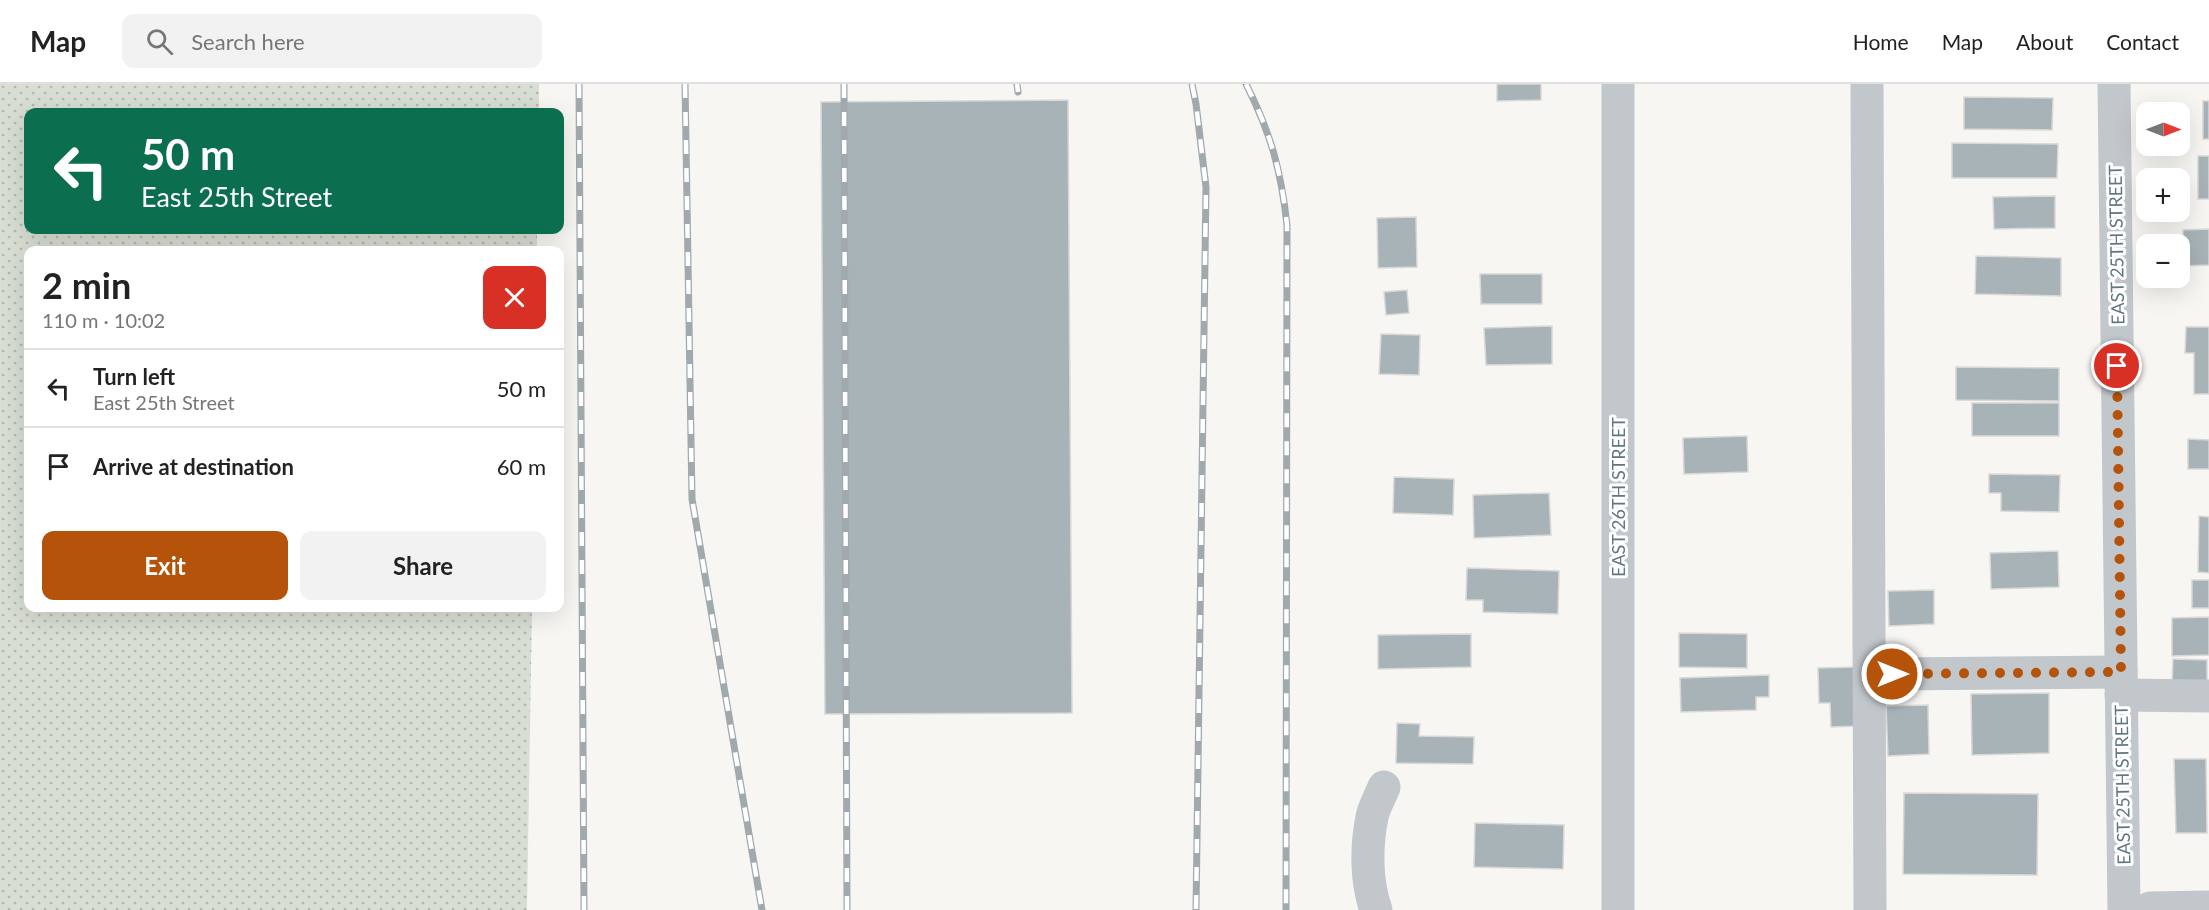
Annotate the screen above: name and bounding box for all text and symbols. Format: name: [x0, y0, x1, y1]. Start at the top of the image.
search box: [122, 14, 542, 68]
text: Map: [30, 24, 86, 58]
icon: search: [143, 25, 176, 58]
text: Search here: [191, 28, 305, 55]
text: Home: [1853, 29, 1909, 54]
text: Map: [1942, 29, 1983, 54]
text: About: [2016, 29, 2073, 54]
text: Contact: [2106, 29, 2179, 54]
north arrow: [2136, 102, 2190, 156]
map controls: [2136, 102, 2190, 288]
text: 50 m: [141, 129, 235, 179]
icon: left: [42, 132, 120, 210]
street label: EAST 25TH STREET: [2104, 164, 2128, 325]
button: +: [2136, 168, 2190, 222]
text: East 25th Street: [141, 180, 332, 213]
button: −: [2136, 234, 2190, 288]
text: 2 min: [42, 263, 131, 307]
button: close: [483, 266, 546, 329]
text: 110 m · 10:02: [42, 308, 165, 332]
pin: [2091, 340, 2142, 391]
icon: arrive: [2100, 349, 2133, 382]
text: Turn left: [93, 363, 175, 390]
icon: left: [42, 372, 75, 405]
text: 50 m: [497, 375, 546, 402]
text: East 25th Street: [93, 390, 235, 414]
street label: EAST 26TH STREET: [1607, 417, 1629, 577]
icon: arrive: [42, 450, 75, 483]
text: Arrive at destination: [93, 453, 294, 480]
text: 60 m: [497, 453, 546, 480]
button: Exit: [42, 531, 288, 600]
button: Share: [300, 531, 546, 600]
position arrow: [1860, 642, 1924, 706]
street label: EAST 25TH STREET: [2110, 704, 2134, 865]

